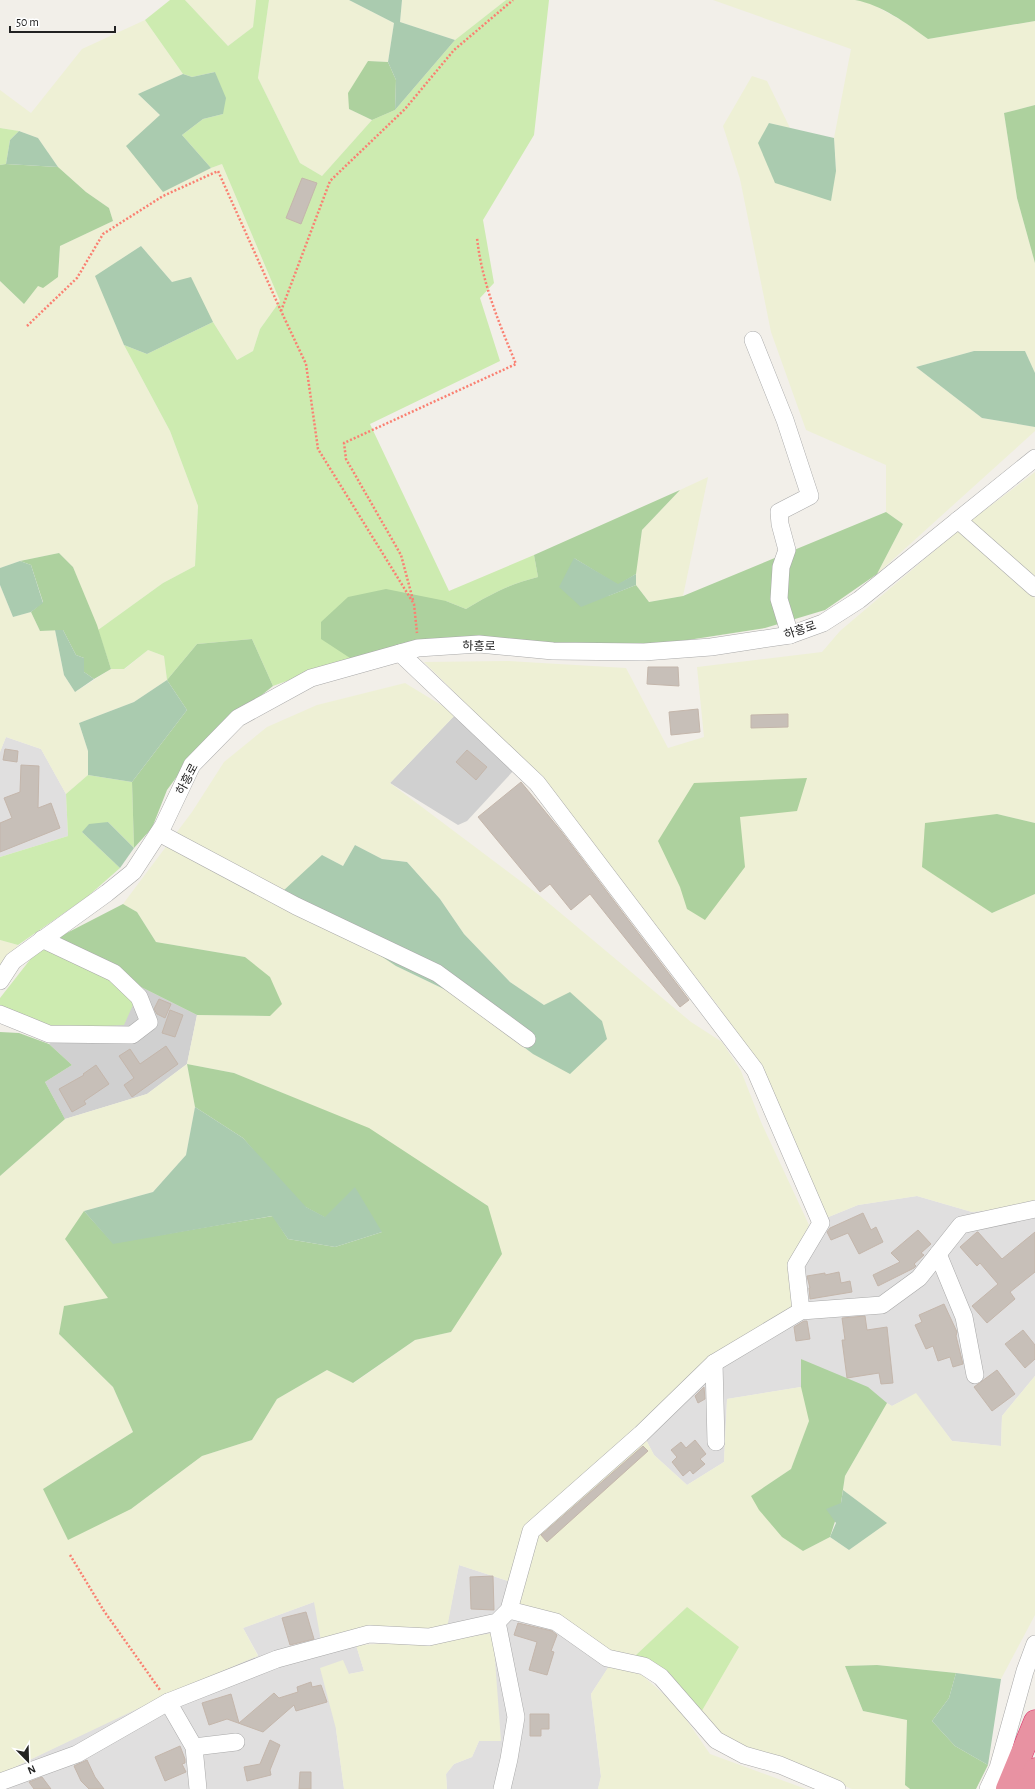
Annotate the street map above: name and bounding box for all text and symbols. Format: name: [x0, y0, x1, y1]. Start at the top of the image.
scale bar: [10, 8, 115, 34]
text: 50 m: [16, 16, 39, 28]
street label: 하흥로: [782, 619, 818, 641]
street label: 하흥로: [462, 640, 496, 652]
street label: 하흥로: [174, 762, 200, 796]
north arrow: [8, 1741, 48, 1781]
text: N: [26, 1763, 37, 1776]

